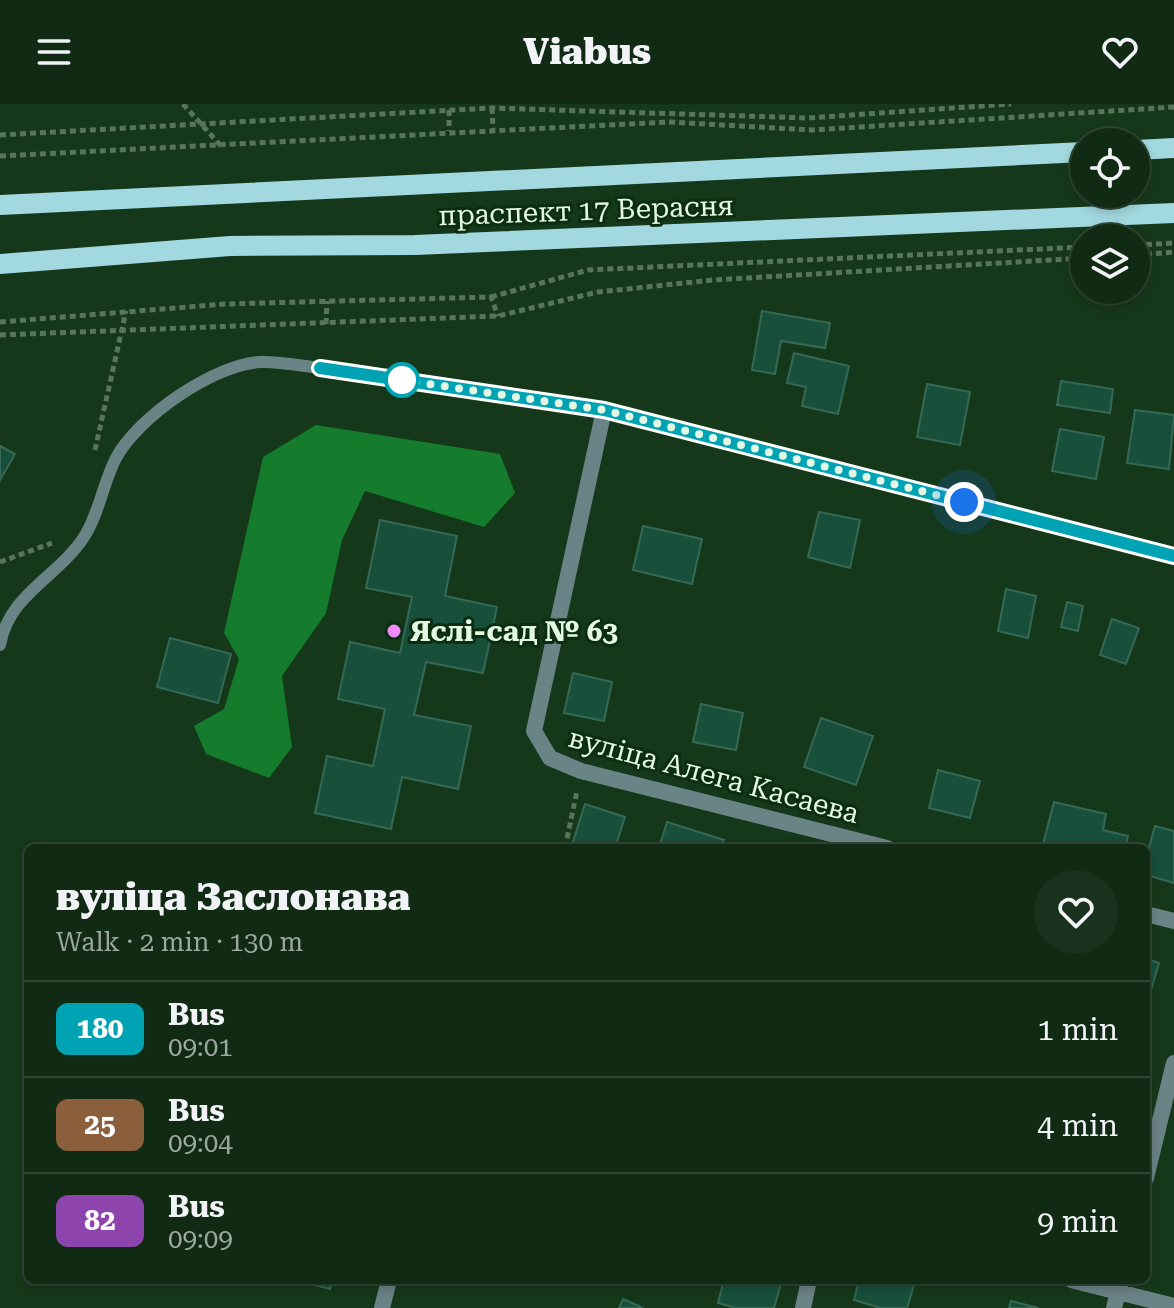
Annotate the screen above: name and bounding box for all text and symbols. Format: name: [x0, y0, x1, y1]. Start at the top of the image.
icon: menu: [32, 30, 76, 74]
icon: heart: [1098, 30, 1142, 74]
text: Viabus: [523, 31, 651, 73]
map controls: [1070, 128, 1150, 304]
button: locate: [1070, 128, 1150, 208]
street label: праспект 17 Верасня: [438, 189, 734, 232]
button: layers: [1070, 224, 1150, 304]
unlabelled marker: [385, 363, 419, 397]
your location: [944, 482, 984, 522]
place label: Яслі-сад № 63: [410, 615, 618, 648]
marker: Яслі-сад № 63: [385, 622, 403, 640]
street label: вуліца Алега Касаева: [565, 721, 863, 830]
button: heart: [1034, 870, 1118, 954]
text: вуліца Заслонава: [56, 875, 410, 919]
text: Walk · 2 min · 130 m: [56, 927, 303, 957]
text: Bus: [168, 997, 225, 1032]
text: 180: [76, 1012, 124, 1045]
text: 1 min: [1037, 1012, 1118, 1047]
text: 09:01: [168, 1032, 233, 1062]
text: Bus: [168, 1093, 225, 1128]
text: 25: [84, 1108, 116, 1141]
text: 4 min: [1037, 1108, 1118, 1143]
text: 09:04: [168, 1128, 233, 1158]
text: Bus: [168, 1189, 225, 1224]
text: 82: [84, 1204, 116, 1237]
text: 9 min: [1037, 1204, 1118, 1239]
text: 09:09: [168, 1224, 233, 1254]

